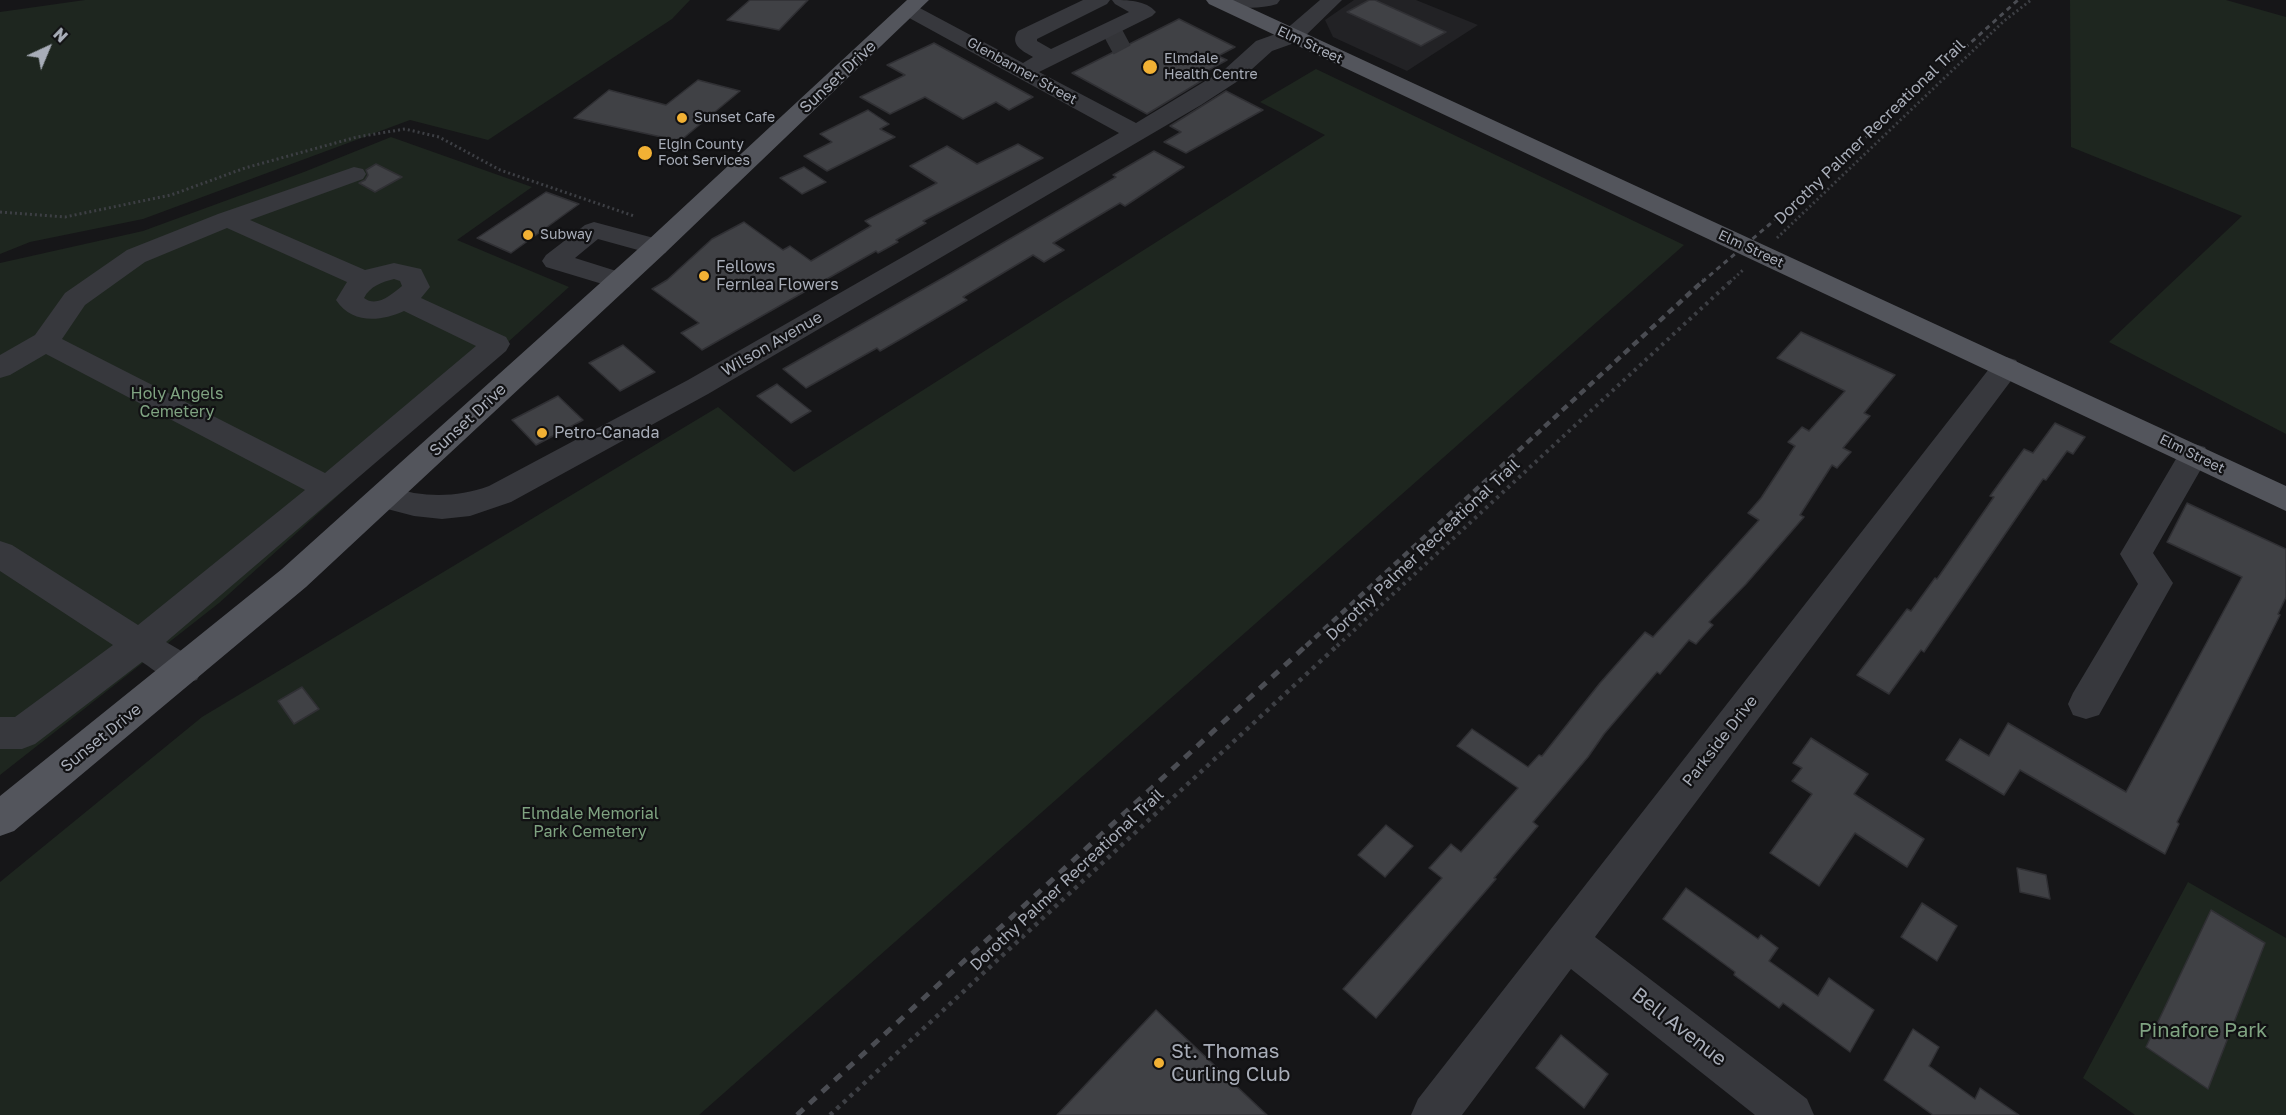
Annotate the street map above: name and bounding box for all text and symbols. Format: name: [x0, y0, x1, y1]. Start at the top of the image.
north arrow: [18, 18, 78, 78]
street label: Elm Street: [1275, 23, 1345, 67]
text: N: [49, 24, 72, 46]
street label: Glenbanner Street: [964, 34, 1080, 108]
street label: Dorothy Palmer Recreational Trail: [1771, 36, 1969, 228]
street label: Sunset Drive: [796, 37, 880, 117]
place label: Elmdale Health Centre: [1164, 51, 1258, 84]
marker: Elmdale Health Centre: [1141, 58, 1159, 76]
place label: Sunset Cafe: [694, 110, 775, 126]
marker: Sunset Cafe: [675, 111, 689, 125]
place label: Elgin County Foot Services: [658, 137, 750, 170]
marker: Elgin County Foot Services: [636, 144, 654, 162]
place label: Subway: [540, 227, 592, 243]
street label: Elm Street: [1716, 227, 1786, 271]
marker: Subway: [521, 228, 535, 242]
place label: Fellows Fernlea Flowers: [716, 257, 839, 295]
marker: Fellows Fernlea Flowers: [697, 269, 711, 283]
street label: Wilson Avenue: [718, 307, 826, 381]
street label: Sunset Drive: [426, 380, 510, 460]
park label: Holy Angels Cemetery: [131, 384, 223, 422]
place label: Petro-Canada: [554, 423, 659, 443]
marker: Petro-Canada: [535, 426, 549, 440]
street label: Elm Street: [2157, 431, 2227, 477]
street label: Dorothy Palmer Recreational Trail: [1322, 455, 1524, 645]
street label: Parkside Drive: [1679, 692, 1761, 790]
street label: Sunset Drive: [57, 700, 145, 776]
street label: Dorothy Palmer Recreational Trail: [966, 785, 1168, 975]
park label: Elmdale Memorial Park Cemetery: [521, 804, 659, 842]
street label: Bell Avenue: [1627, 983, 1731, 1071]
park label: Pinafore Park: [2139, 1019, 2267, 1043]
place label: St. Thomas Curling Club: [1171, 1040, 1290, 1087]
marker: St. Thomas Curling Club: [1152, 1056, 1166, 1070]

